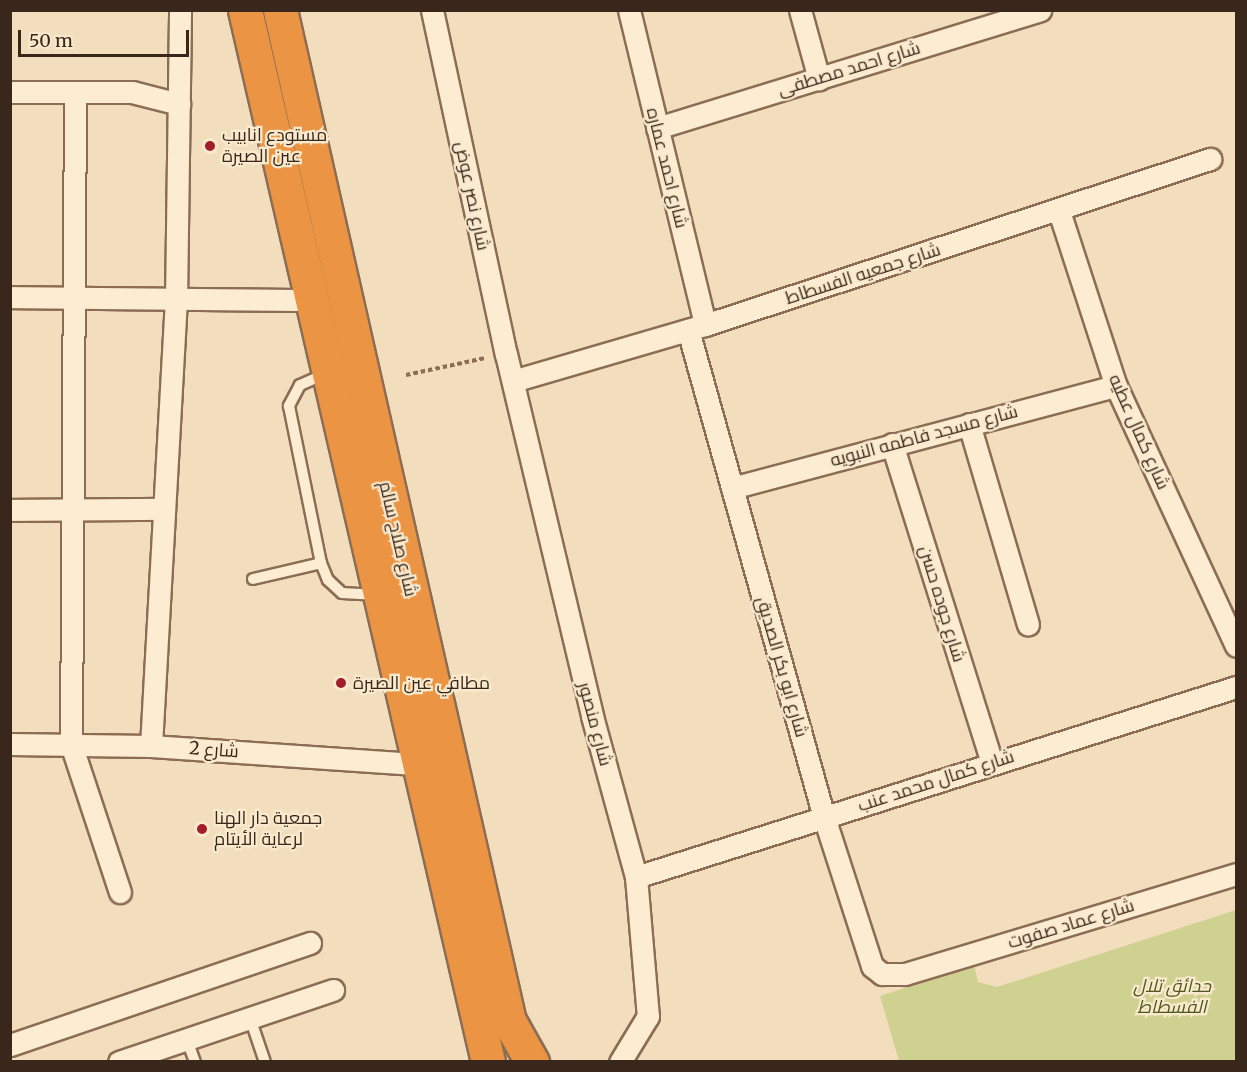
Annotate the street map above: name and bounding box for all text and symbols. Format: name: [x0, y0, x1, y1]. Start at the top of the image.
scale bar: [21, 18, 192, 56]
text: 50 m: [29, 29, 73, 52]
street label: شارع احمد مصطفى: [775, 37, 923, 101]
street label: شارع احمد عماره: [642, 106, 692, 230]
place label: مستودع انابيب عين الصيرة: [222, 125, 327, 168]
marker: مستودع انابيب عين الصيرة: [203, 139, 217, 153]
street label: شارع نصر عوض: [450, 140, 494, 252]
street label: شارع جمعيه الفسطاط: [783, 239, 943, 309]
street label: شارع كمال عطيه: [1104, 371, 1174, 493]
street label: شارع مسجد فاطمه النبويه: [828, 401, 1020, 471]
street label: شارع صلاح سالم: [374, 479, 422, 599]
street label: شارع جوده حسن: [914, 543, 970, 665]
street label: شارع ابو بكر الصديق: [752, 594, 812, 740]
place label: مطافي عين الصيرة: [353, 672, 490, 694]
marker: مطافي عين الصيرة: [334, 676, 348, 690]
street label: شارع منصور: [573, 679, 617, 769]
street label: شارع 2: [188, 737, 240, 763]
street label: شارع كمال محمد عنب: [855, 746, 1017, 816]
place label: جمعية دار الهنا لرعاية الأيتام: [214, 808, 322, 850]
marker: جمعية دار الهنا لرعاية الأيتام: [195, 822, 209, 836]
street label: شارع عماد صفوت: [1005, 895, 1137, 953]
park label: حدائق تلال الفسطاط: [1133, 976, 1211, 1018]

